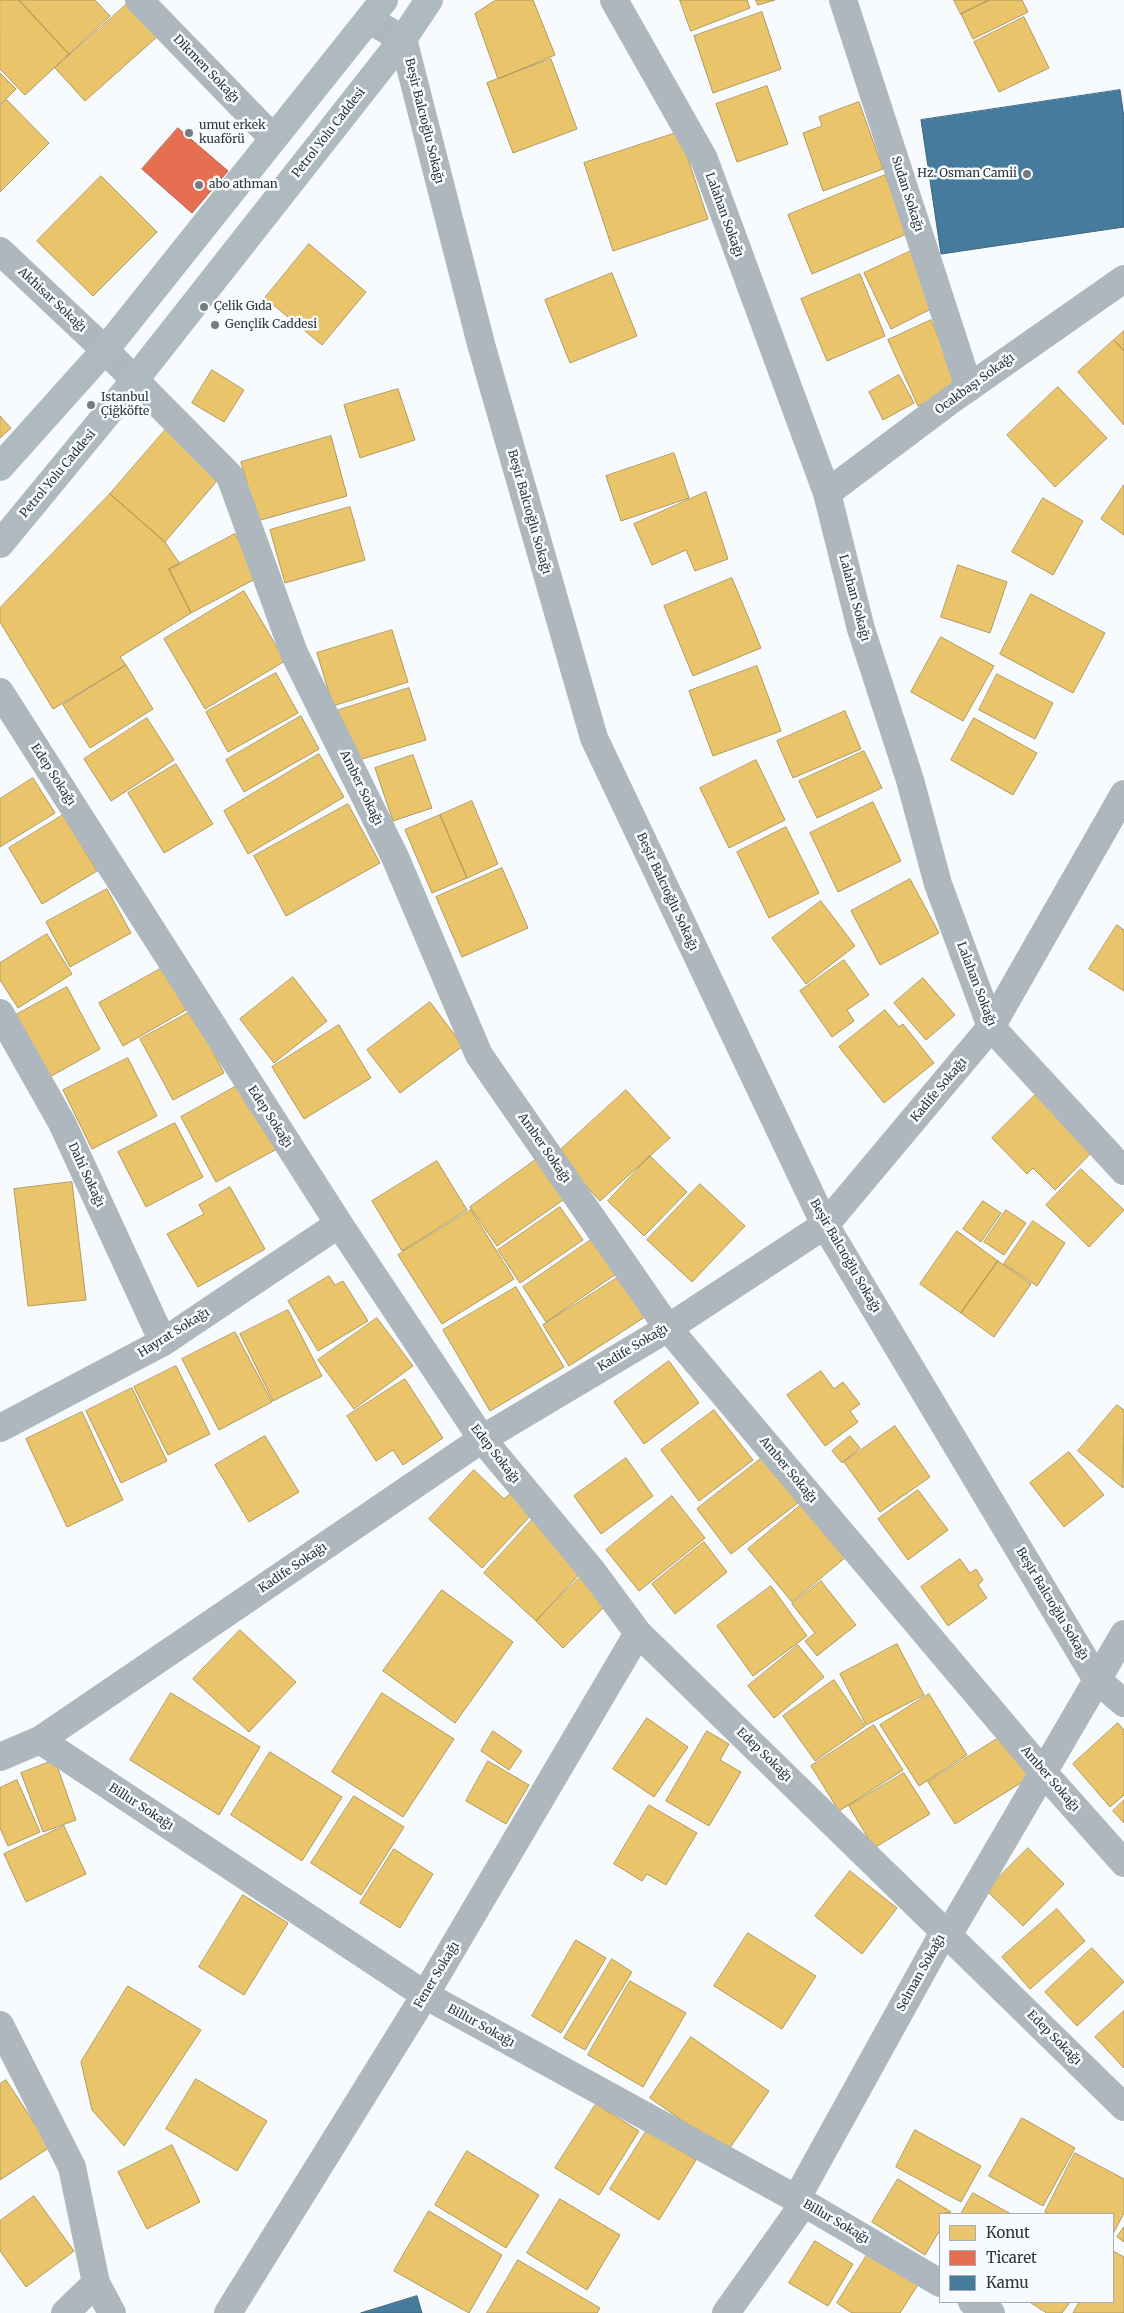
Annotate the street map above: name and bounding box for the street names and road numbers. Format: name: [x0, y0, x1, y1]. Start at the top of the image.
street label: Dikmen Sokağı: [170, 32, 242, 106]
street label: Beşir Balcıoğlu Sokağı: [401, 57, 447, 185]
street label: Petrol Yolu Caddesi: [290, 85, 368, 181]
street label: Sudan Sokağı: [888, 154, 926, 234]
street label: Lalahan Sokağı: [702, 171, 746, 259]
street label: Akhisar Sokağı: [15, 265, 89, 335]
street label: Ocakbaşı Sokağı: [933, 350, 1017, 418]
street label: Petrol Yolu Caddesi: [17, 427, 99, 521]
street label: Beşir Balcıoğlu Sokağı: [504, 448, 554, 576]
street label: Lalahan Sokağı: [836, 553, 872, 643]
street label: Edep Sokağı: [28, 741, 78, 809]
street label: Amber Sokağı: [337, 748, 385, 828]
street label: Beşir Balcıoğlu Sokağı: [633, 831, 701, 953]
street label: Lalahan Sokağı: [953, 940, 999, 1028]
street label: Kadife Sokağı: [908, 1055, 970, 1125]
street label: Edep Sokağı: [245, 1083, 295, 1151]
street label: Amber Sokağı: [515, 1110, 573, 1186]
street label: Dahi Sokağı: [65, 1140, 107, 1210]
street label: Beşir Balcıoğlu Sokağı: [807, 1197, 883, 1315]
street label: Hayrat Sokağı: [136, 1305, 212, 1361]
street label: Kadife Sokağı: [595, 1321, 671, 1375]
street label: Edep Sokağı: [467, 1422, 523, 1486]
street label: Amber Sokağı: [756, 1434, 820, 1506]
street label: Kadife Sokağı: [256, 1540, 330, 1596]
street label: Beşir Balcıoğlu Sokağı: [1013, 1545, 1091, 1663]
street label: Edep Sokağı: [733, 1725, 795, 1785]
street label: Amber Sokağı: [1018, 1743, 1082, 1815]
street label: Billur Sokağı: [106, 1781, 176, 1833]
street label: Selman Sokağı: [894, 1932, 948, 2014]
street label: Fener Sokağı: [412, 1939, 462, 2011]
street label: Billur Sokağı: [445, 2002, 517, 2050]
street label: Edep Sokağı: [1024, 2008, 1084, 2068]
street label: Billur Sokağı: [800, 2197, 872, 2247]

